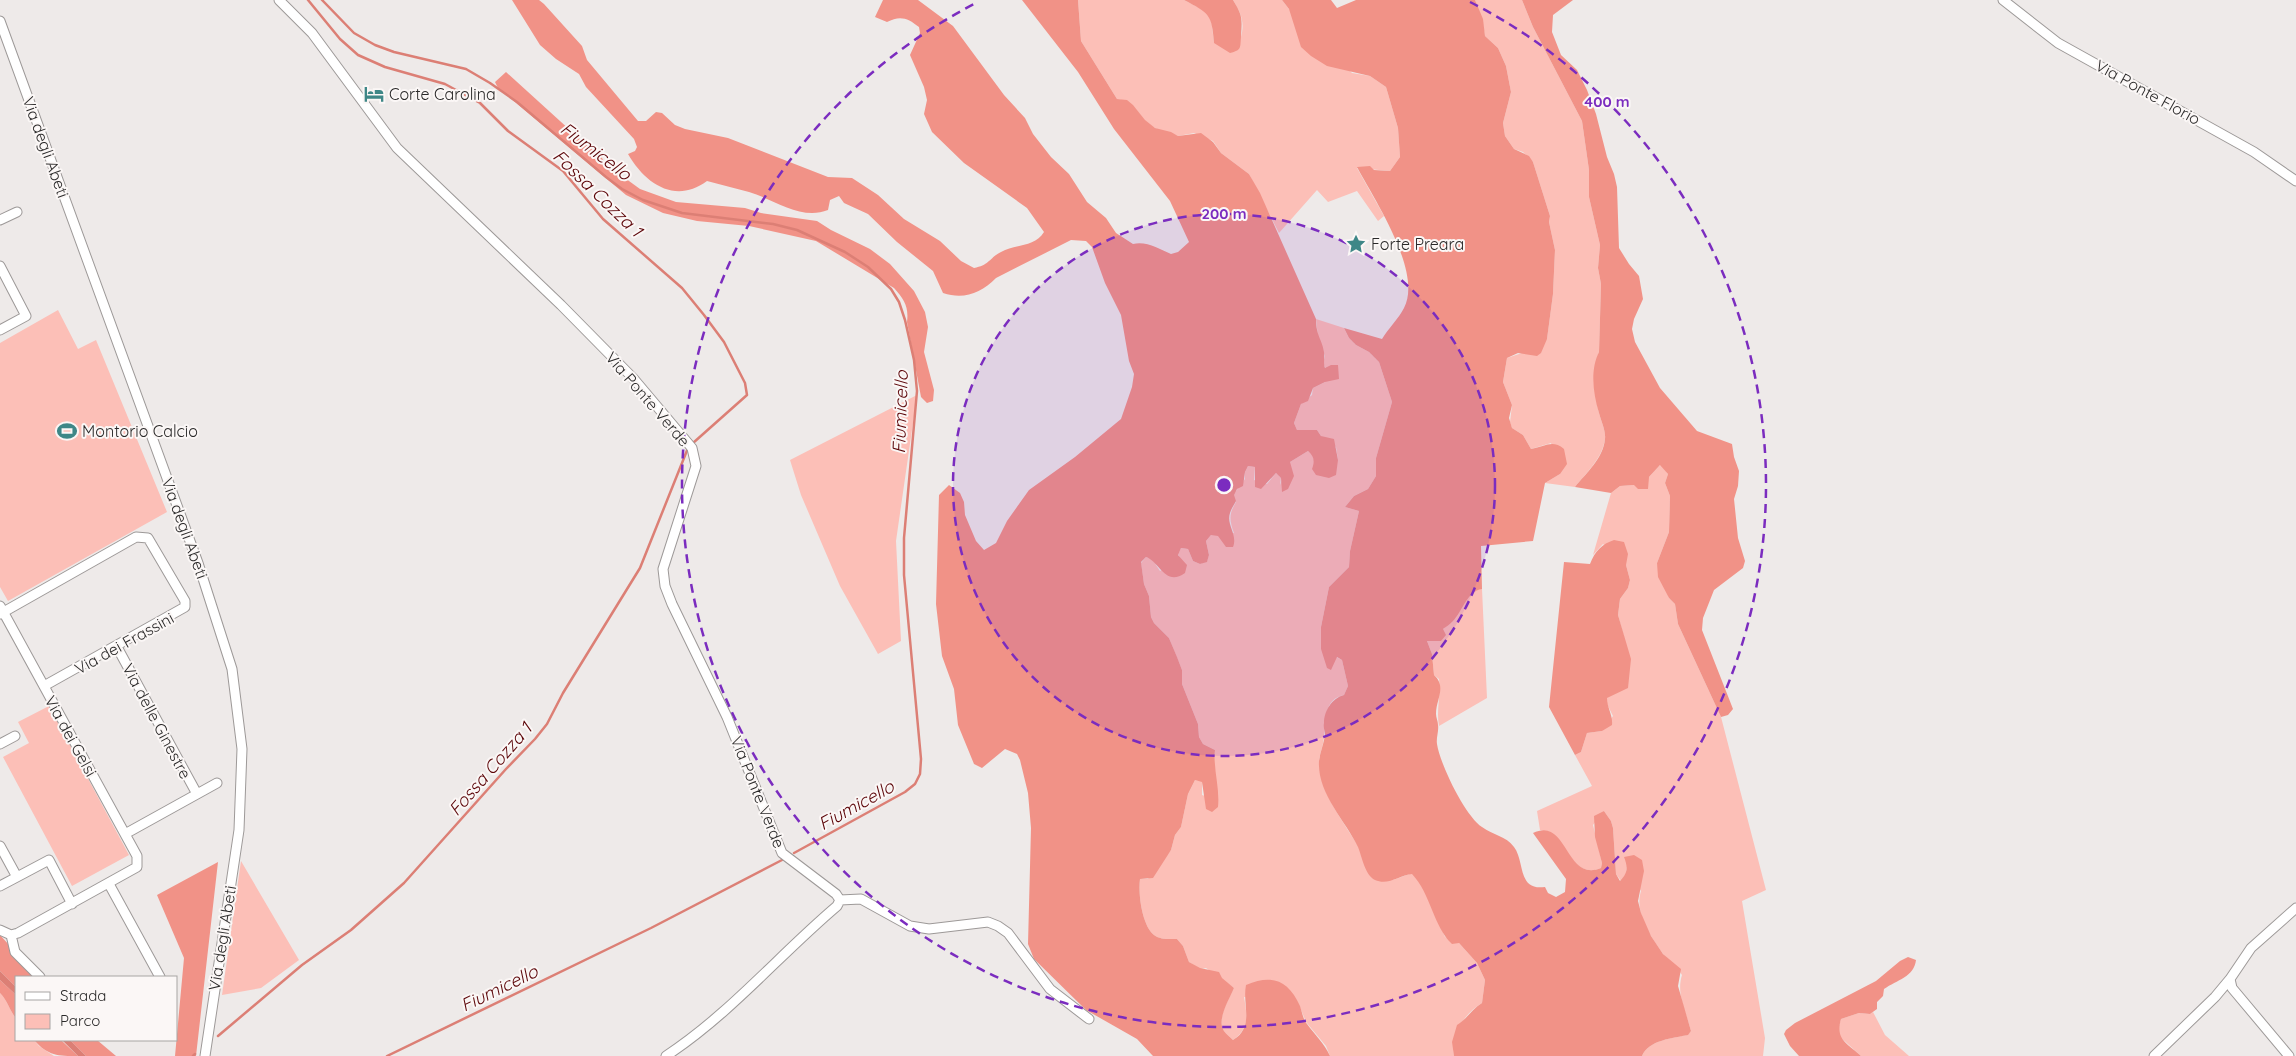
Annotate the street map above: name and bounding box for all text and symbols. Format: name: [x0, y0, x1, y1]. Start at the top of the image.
street label: Via Ponte Florio: [2092, 55, 2204, 129]
hotel icon: Corte Carolina: [363, 83, 385, 105]
place label: Corte Carolina: [389, 84, 496, 104]
text: 400 m: [1584, 92, 1630, 111]
street label: Via degli Abeti: [18, 94, 74, 200]
water label: Fiumicello: [556, 117, 637, 186]
water label: Fossa Cozza 1: [548, 145, 649, 242]
text: 200 m: [1202, 204, 1247, 223]
place icon: Forte Preara: [1345, 233, 1367, 255]
place label: Forte Preara: [1371, 234, 1464, 254]
street label: Via Ponte Verde: [601, 348, 695, 450]
water label: Fiumicello: [887, 369, 913, 454]
sports icon: Montorio Calcio: [56, 420, 78, 442]
place label: Montorio Calcio: [82, 421, 198, 441]
street label: Via degli Abeti: [157, 475, 213, 581]
centre of rings: [1215, 476, 1233, 494]
street label: Via dei Frassini: [71, 608, 177, 678]
street label: Via delle Ginestre: [118, 660, 196, 782]
street label: Via dei Gelsi: [41, 692, 101, 780]
water label: Fossa Cozza 1: [443, 717, 538, 820]
street label: Via Ponte Verde: [726, 733, 790, 851]
water label: Fiumicello: [814, 774, 899, 835]
street label: Via degli Abeti: [204, 884, 240, 992]
water label: Fiumicello: [457, 959, 542, 1017]
legend: [15, 976, 178, 1041]
text: Strada: [60, 986, 106, 1005]
text: Parco: [60, 1011, 100, 1030]

